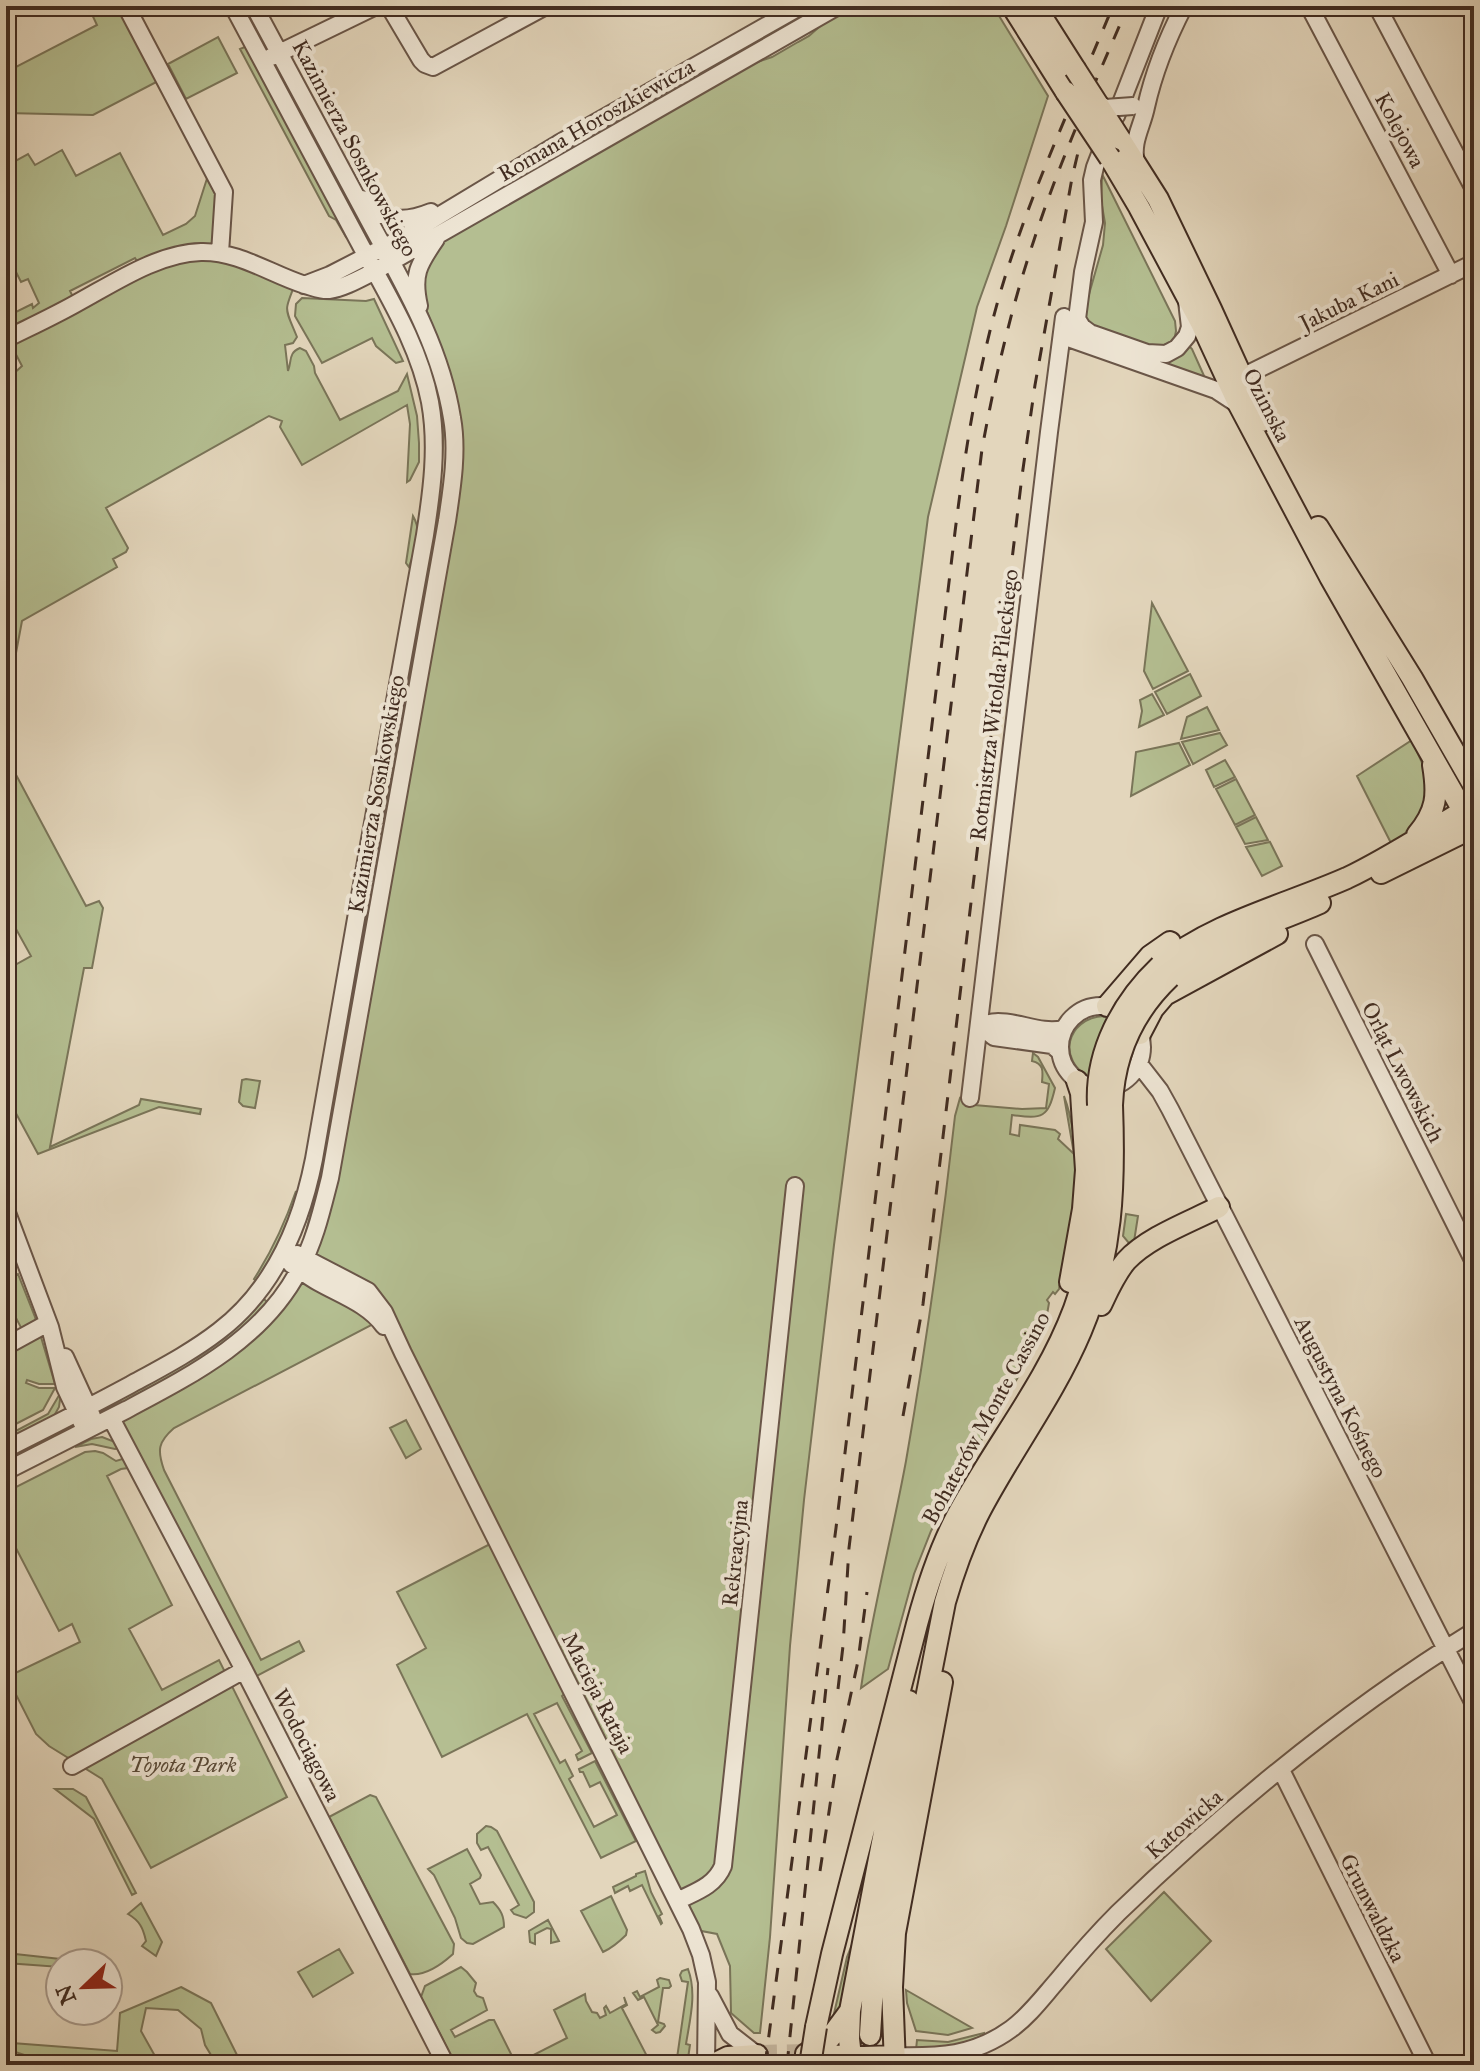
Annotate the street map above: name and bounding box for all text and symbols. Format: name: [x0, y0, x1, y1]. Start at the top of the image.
street label: Kazimierza Sosnkowskiego: [286, 35, 424, 261]
street label: Romana Horoszkiewicza: [493, 52, 700, 187]
street label: Kolejowa: [1369, 88, 1431, 173]
street label: Jakuba Kani: [1293, 265, 1403, 337]
street label: Ozimska: [1237, 364, 1297, 447]
street label: Rotmistrza Witolda Pileckiego: [964, 568, 1024, 842]
street label: Kazimierza Sosnkowskiego: [342, 673, 410, 915]
street label: Orląt Lwowskich: [1356, 997, 1450, 1147]
street label: Bohaterów Monte Cassino: [916, 1307, 1056, 1529]
street label: Augustyna Kośnego: [1288, 1311, 1393, 1482]
street label: Rekreacyjna: [716, 1498, 754, 1608]
street label: Macieja Rataja: [556, 1628, 640, 1759]
street label: Wodociągowa: [267, 1684, 347, 1807]
park label: Toyota Park: [130, 1751, 237, 1778]
street label: Katowicka: [1140, 1783, 1228, 1865]
street label: Grunwaldzka: [1334, 1849, 1412, 1967]
north arrow: [44, 1947, 124, 2027]
text: N: [50, 1980, 82, 2008]

